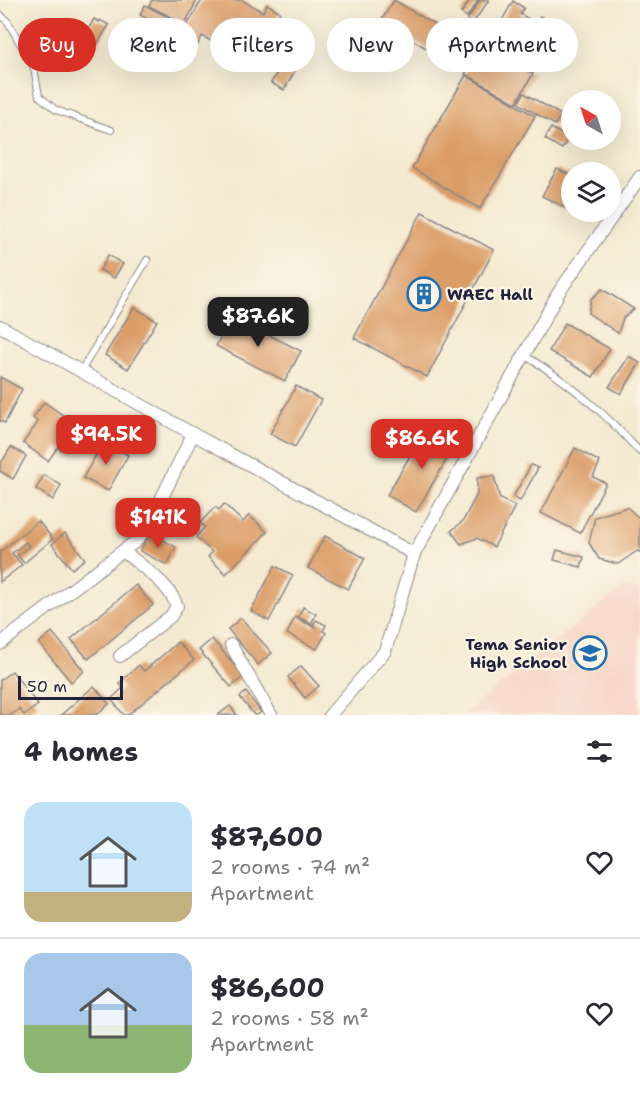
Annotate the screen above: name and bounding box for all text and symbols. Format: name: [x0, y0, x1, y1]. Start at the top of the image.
chip: Buy: [18, 18, 96, 72]
chip: Rent: [108, 18, 198, 72]
chip: Filters: [210, 18, 315, 72]
chip: New: [327, 18, 414, 72]
chip: Apartment: [426, 18, 578, 72]
north arrow: [561, 90, 621, 150]
map controls: [561, 90, 621, 222]
button: layers: [561, 162, 621, 222]
building icon: WAEC Hall: [406, 276, 442, 312]
place label: WAEC Hall: [447, 284, 534, 305]
pin: $87.6K: [209, 297, 307, 348]
text: $87.6K: [222, 303, 294, 329]
pin: $94.5K: [57, 415, 155, 466]
pin: $86.6K: [373, 419, 471, 470]
text: $94.5K: [70, 421, 142, 447]
text: $86.6K: [385, 425, 459, 451]
pin: $141K: [116, 498, 200, 549]
text: $141K: [129, 504, 187, 530]
place label: Tema Senior High School: [465, 634, 567, 673]
school or university icon: Tema Senior High School: [572, 635, 608, 671]
scale bar: [18, 673, 123, 700]
text: 50 m: [27, 676, 67, 697]
text: 4 homes: [24, 734, 138, 769]
icon: filters: [583, 735, 616, 768]
text: $87,600: [210, 819, 323, 854]
icon: home: [72, 826, 144, 898]
icon: heart: [583, 846, 616, 879]
text: 2 rooms · 74 m²: [210, 854, 370, 880]
text: Apartment: [210, 880, 314, 906]
text: $86,600: [210, 970, 325, 1005]
icon: home: [72, 977, 144, 1049]
icon: heart: [583, 997, 616, 1030]
text: 2 rooms · 58 m²: [210, 1005, 369, 1031]
text: Apartment: [210, 1031, 314, 1057]

